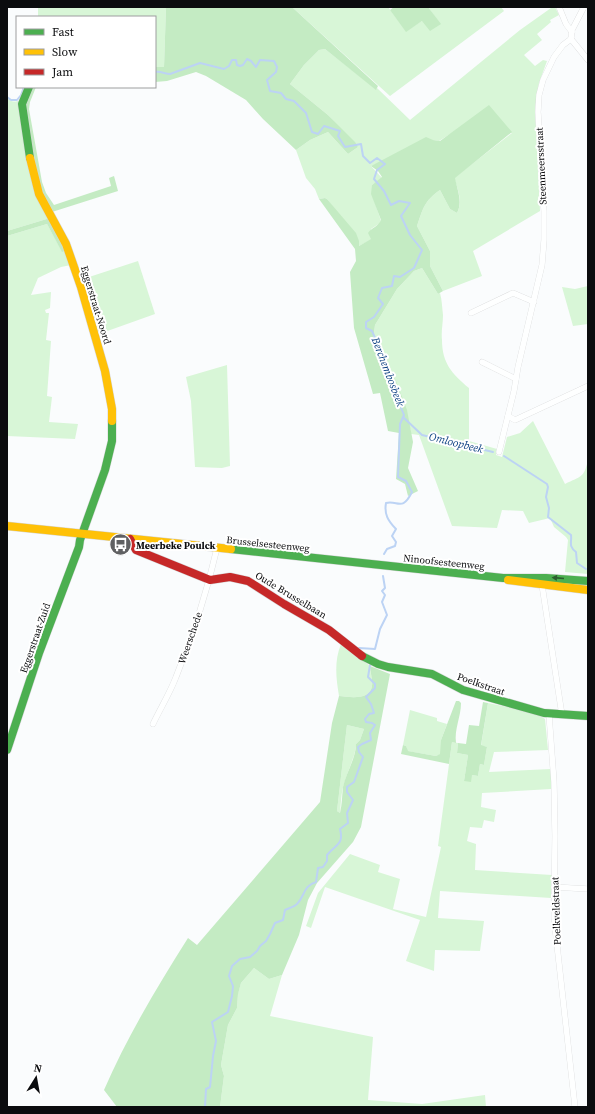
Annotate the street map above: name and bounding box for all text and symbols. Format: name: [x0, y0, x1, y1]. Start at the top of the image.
legend: [16, 16, 156, 88]
text: Fast: [52, 24, 74, 40]
text: Slow: [52, 44, 78, 60]
text: Jam: [51, 64, 73, 80]
street label: Steenmeersstraat: [532, 126, 550, 205]
street label: Eggerstraat-Noord: [78, 264, 114, 346]
water label: Berchembosbeek: [368, 334, 408, 410]
water label: Omloopbeek: [427, 429, 485, 457]
bus stop icon: Meerbeke Poulck: [108, 532, 134, 558]
street label: Brusselsesteenweg: [226, 533, 310, 555]
place label: Meerbeke Poulck: [136, 539, 216, 552]
street label: Ninoofsesteenweg: [403, 551, 485, 573]
street label: Oude Brusselbaan: [253, 569, 329, 621]
one-way arrow: [552, 575, 564, 581]
street label: Eggerstraat-Zuid: [17, 601, 53, 675]
street label: Weerschede: [175, 610, 205, 666]
street label: Poelkstraat: [455, 670, 507, 698]
street label: Poelkveldstraat: [548, 876, 564, 945]
north arrow: [16, 1058, 56, 1098]
text: N: [32, 1061, 43, 1077]

